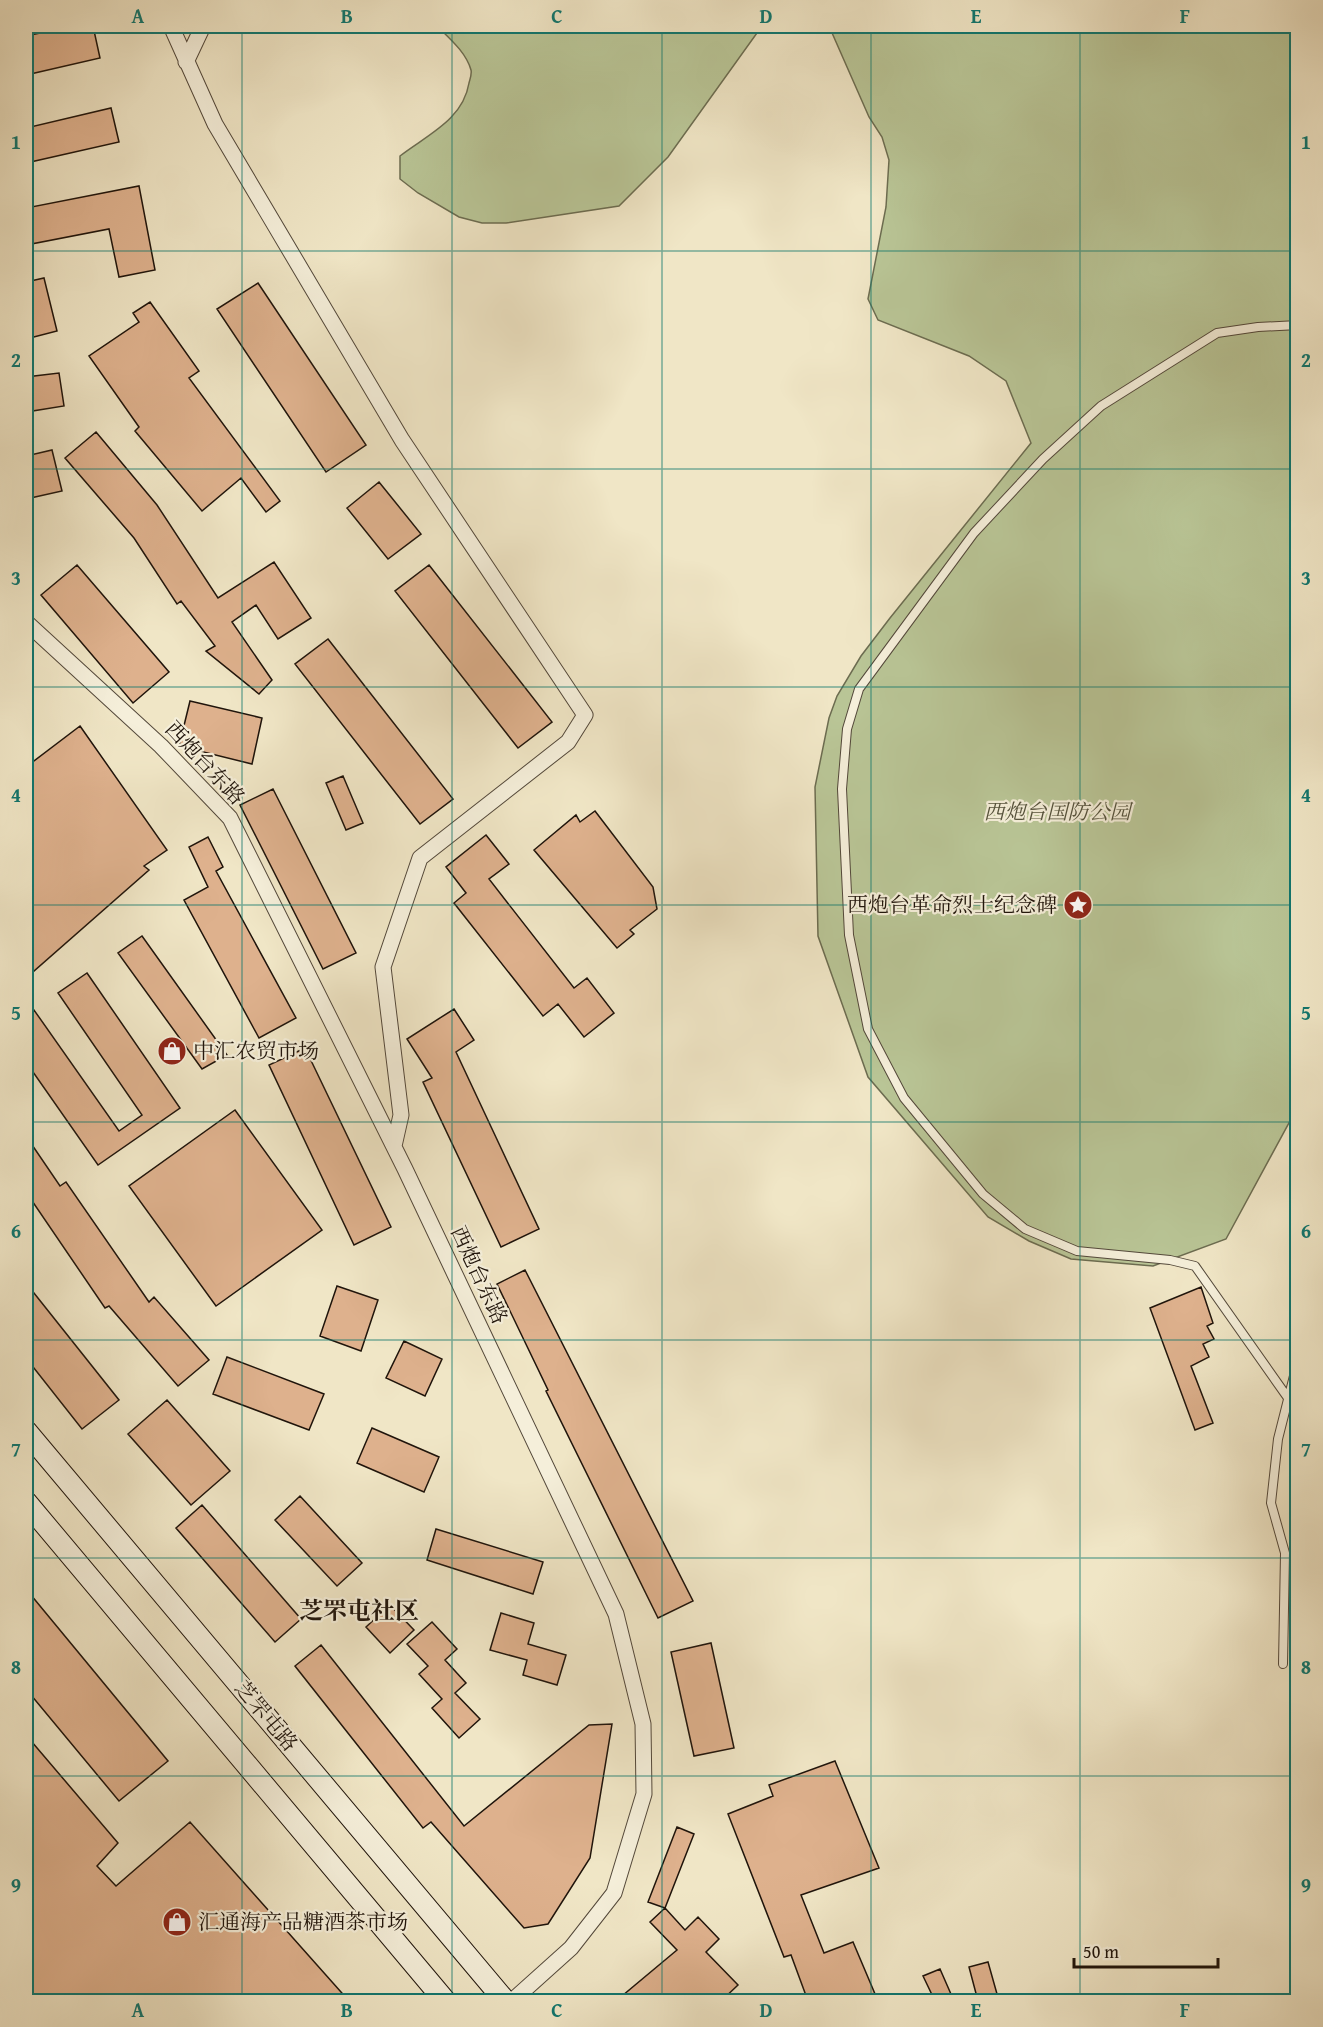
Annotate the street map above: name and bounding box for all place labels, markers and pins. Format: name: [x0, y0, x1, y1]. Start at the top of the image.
place label: 西炮台革命烈士纪念碑: [847, 889, 1057, 920]
place icon: 西炮台革命烈士纪念碑: [1062, 889, 1094, 921]
shop icon: 中汇农贸市场: [156, 1035, 188, 1067]
place label: 中汇农贸市场: [193, 1035, 319, 1066]
shop icon: 汇通海产品糖酒茶市场: [161, 1906, 193, 1938]
place label: 汇通海产品糖酒茶市场: [198, 1906, 408, 1937]

